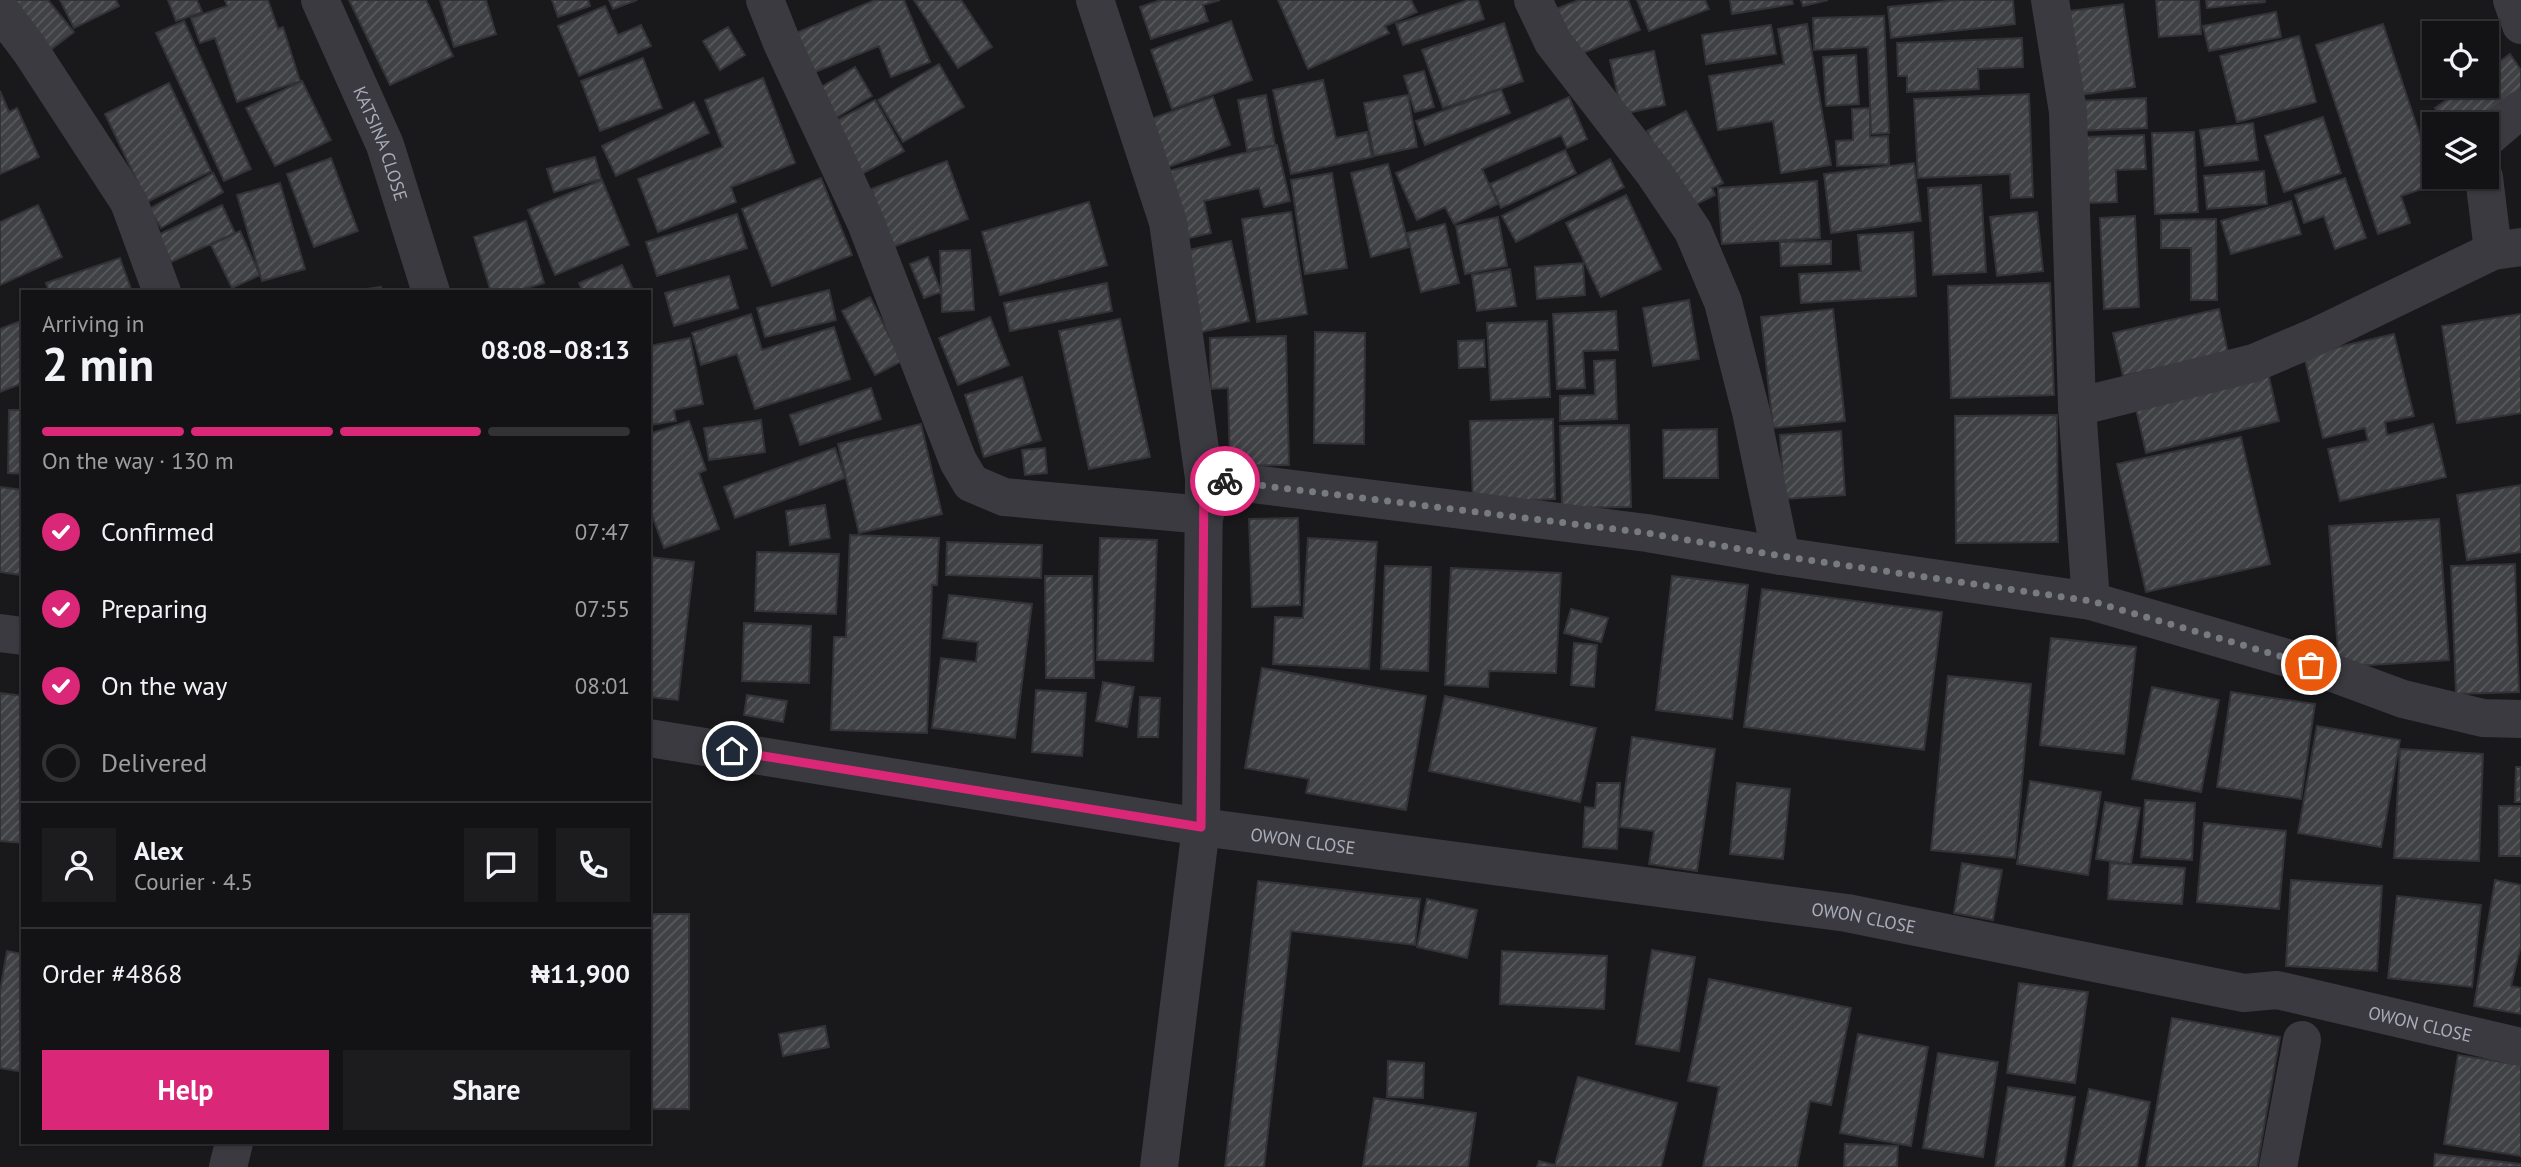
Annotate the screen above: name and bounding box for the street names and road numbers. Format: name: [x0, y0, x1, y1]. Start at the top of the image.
street label: KATSINA CLOSE: [349, 82, 413, 204]
street label: OWON CLOSE: [1249, 822, 1357, 859]
street label: OWON CLOSE: [1810, 897, 1918, 938]
street label: OWON CLOSE: [2366, 1000, 2474, 1047]

